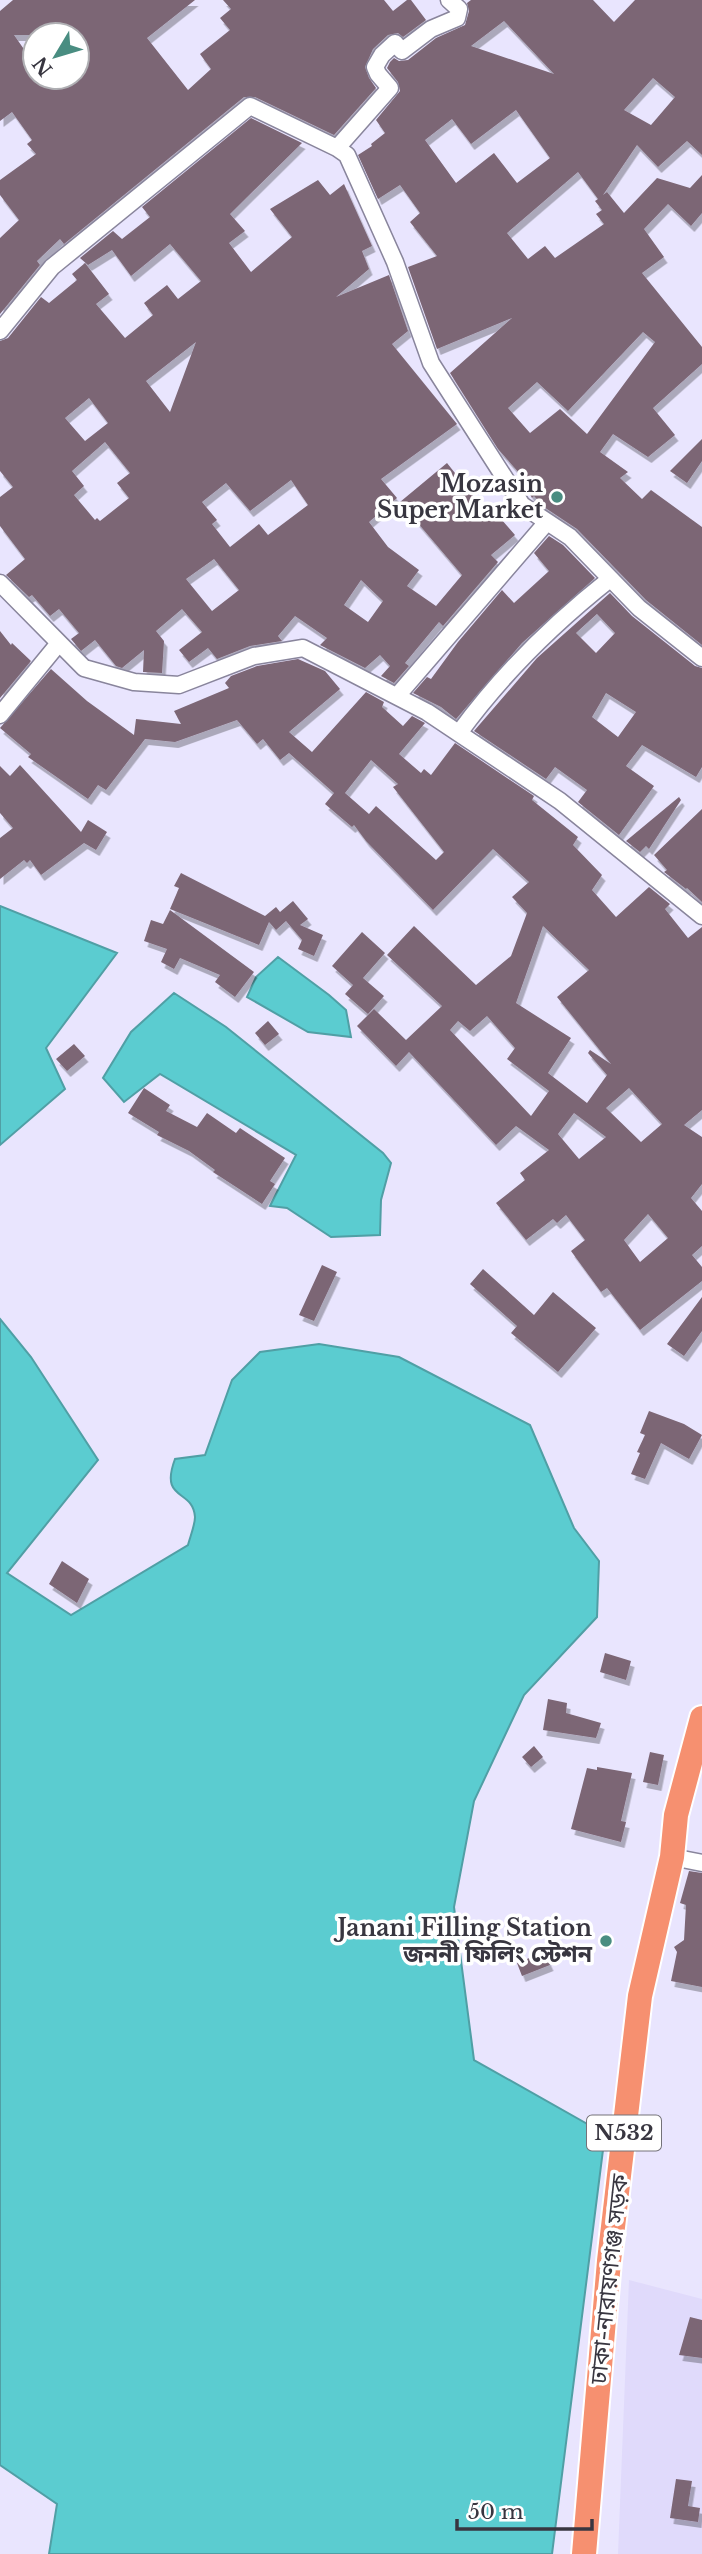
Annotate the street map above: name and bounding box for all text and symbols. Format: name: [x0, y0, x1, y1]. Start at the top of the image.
north arrow: [21, 21, 91, 91]
text: N: [28, 52, 58, 80]
place label: Mozasin Super Market: [377, 470, 543, 524]
marker: Mozasin Super Market: [549, 489, 565, 505]
place label: Janani Filling Station জননী ফিলিং স্টেশন: [334, 1914, 593, 1968]
marker: Janani Filling Station জননী ফিলিং স্টেশন: [598, 1933, 614, 1949]
road number: N532: [587, 2116, 661, 2150]
street label: ঢাকা-নারায়ণগঞ্জ সড়ক: [584, 2172, 634, 2386]
scale bar: [457, 2488, 592, 2532]
text: 50 m: [468, 2499, 524, 2525]

